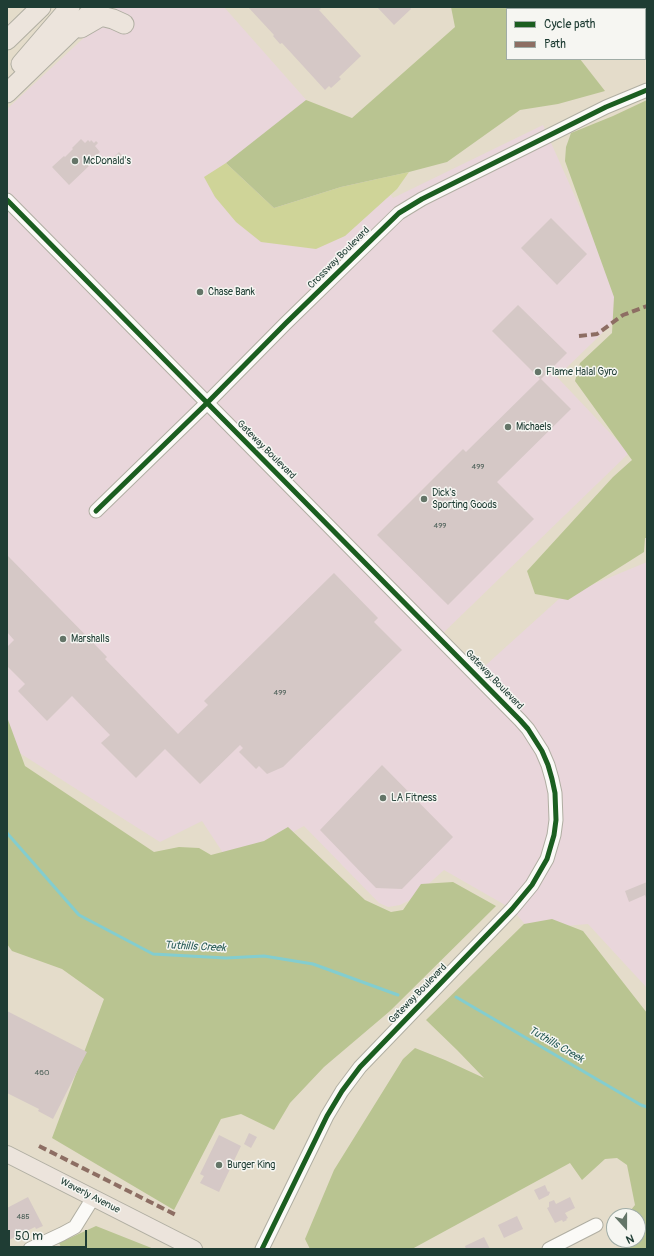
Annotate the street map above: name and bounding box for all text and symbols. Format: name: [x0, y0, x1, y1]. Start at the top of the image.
legend: [506, 8, 646, 60]
text: Cycle path: [544, 17, 595, 32]
text: Path: [544, 37, 566, 52]
place label: McDonald's: [83, 155, 131, 167]
marker: McDonald's: [70, 156, 80, 166]
street label: Crossway Boulevard: [306, 225, 372, 291]
place label: Chase Bank: [208, 286, 255, 298]
marker: Chase Bank: [195, 287, 205, 297]
place label: Flame Halal Gyro: [546, 366, 617, 378]
marker: Flame Halal Gyro: [533, 367, 543, 377]
street label: Gateway Boulevard: [234, 418, 298, 482]
place label: Michaels: [516, 421, 551, 433]
marker: Michaels: [503, 422, 513, 432]
house number: 499: [472, 462, 484, 472]
place label: Dick's Sporting Goods: [432, 487, 497, 510]
marker: Dick's Sporting Goods: [419, 494, 429, 504]
house number: 499: [434, 521, 446, 531]
place label: Marshalls: [71, 633, 109, 645]
marker: Marshalls: [58, 634, 68, 644]
street label: Gateway Boulevard: [462, 648, 526, 712]
house number: 499: [274, 688, 286, 698]
place label: LA Fitness: [391, 792, 437, 804]
marker: LA Fitness: [378, 793, 388, 803]
water label: Tuthills Creek: [164, 939, 226, 955]
street label: Gateway Boulevard: [386, 962, 450, 1026]
water label: Tuthills Creek: [526, 1024, 586, 1066]
house number: 460: [35, 1068, 49, 1078]
place label: Burger King: [227, 1159, 275, 1171]
marker: Burger King: [214, 1160, 224, 1170]
street label: Waverly Avenue: [58, 1176, 122, 1216]
north arrow: [606, 1208, 646, 1248]
house number: 485: [16, 1212, 30, 1222]
scale bar: [10, 1222, 89, 1248]
text: 50 m: [15, 1229, 43, 1244]
text: N: [624, 1231, 636, 1246]

